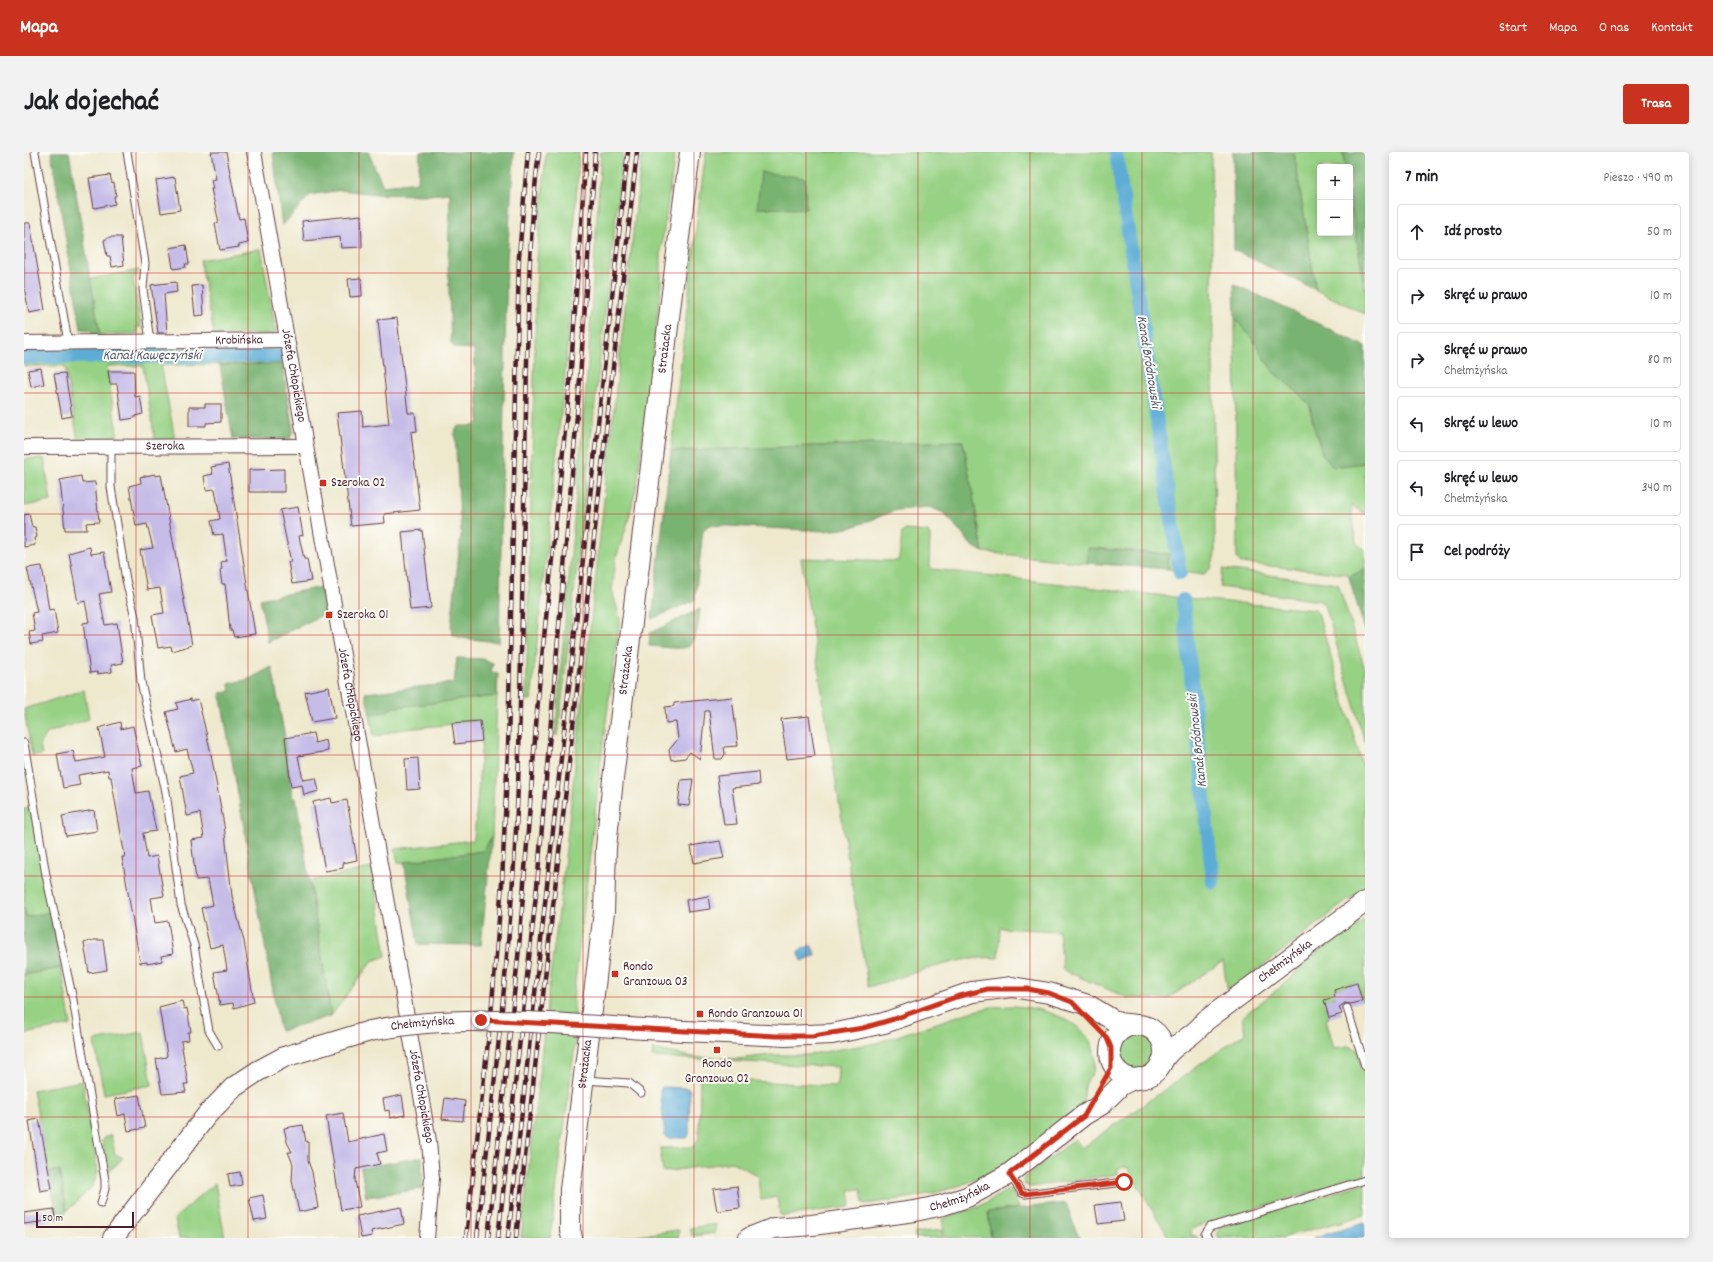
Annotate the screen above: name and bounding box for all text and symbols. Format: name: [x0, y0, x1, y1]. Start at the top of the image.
text: Mapa: [20, 15, 58, 42]
text: Start: [1499, 18, 1527, 38]
text: Mapa: [1549, 18, 1577, 38]
text: O nas: [1599, 18, 1629, 38]
text: Kontakt: [1651, 18, 1693, 38]
text: Jak dojechać: [24, 84, 159, 124]
button: Trasa: [1623, 84, 1689, 124]
map controls: [1317, 164, 1353, 236]
button: +: [1317, 164, 1353, 200]
text: 7 min: [1405, 166, 1438, 190]
text: Pieszo · 490 m: [1604, 169, 1673, 188]
button: −: [1317, 200, 1353, 236]
icon: ahead: [1406, 221, 1428, 243]
text: Idź prosto: [1444, 221, 1502, 243]
text: 50 m: [1647, 223, 1672, 242]
icon: right: [1406, 285, 1428, 307]
text: Skręć w prawo: [1444, 285, 1527, 307]
text: 10 m: [1650, 287, 1672, 306]
water label: Kanał Bródnowski: [1131, 314, 1166, 412]
street label: Strażacka: [653, 322, 678, 374]
street label: Józefa Chłopickiego: [276, 327, 311, 424]
street label: Krobińska: [215, 331, 264, 350]
text: Skręć w prawo: [1444, 340, 1527, 362]
water label: Kanał Kawęczyński: [103, 346, 204, 366]
icon: right: [1406, 349, 1428, 371]
text: 80 m: [1648, 351, 1672, 370]
text: Chełmżyńska: [1444, 362, 1507, 381]
icon: left: [1406, 413, 1428, 435]
text: Skręć w lewo: [1444, 413, 1518, 435]
text: 10 m: [1650, 415, 1672, 434]
street label: Szeroka: [146, 437, 185, 456]
text: Skręć w lewo: [1444, 468, 1518, 490]
place label: Szeroka 02: [331, 474, 385, 493]
icon: left: [1406, 477, 1428, 499]
marker: Szeroka 02: [318, 478, 328, 488]
text: 340 m: [1642, 479, 1672, 498]
text: Chełmżyńska: [1444, 490, 1507, 509]
icon: arrive: [1406, 541, 1428, 563]
text: Cel podróży: [1444, 541, 1510, 563]
place label: Szeroka 01: [337, 606, 388, 625]
marker: Szeroka 01: [324, 610, 334, 620]
street label: Strażacka: [614, 644, 639, 696]
street label: Józefa Chłopickiego: [332, 646, 368, 743]
water label: Kanał Bródnowski: [1183, 691, 1213, 788]
street label: Chełmżyńska: [1254, 934, 1317, 988]
place label: Rondo Granzowa 03: [623, 958, 688, 992]
marker: Rondo Granzowa 03: [610, 969, 620, 979]
place label: Rondo Granzowa 01: [708, 1005, 803, 1024]
marker: Rondo Granzowa 01: [695, 1009, 705, 1019]
route end: [472, 1011, 490, 1029]
street label: Chełmżyńska: [389, 1012, 455, 1037]
street label: Strażacka: [573, 1038, 598, 1090]
marker: Rondo Granzowa 02: [712, 1045, 722, 1055]
street label: Józefa Chłopickiego: [403, 1048, 439, 1145]
place label: Rondo Granzowa 02: [685, 1055, 749, 1089]
route start: [1115, 1173, 1133, 1191]
street label: Chełmżyńska: [928, 1176, 994, 1217]
scale bar: [36, 1210, 134, 1229]
text: 50 m: [42, 1211, 63, 1227]

